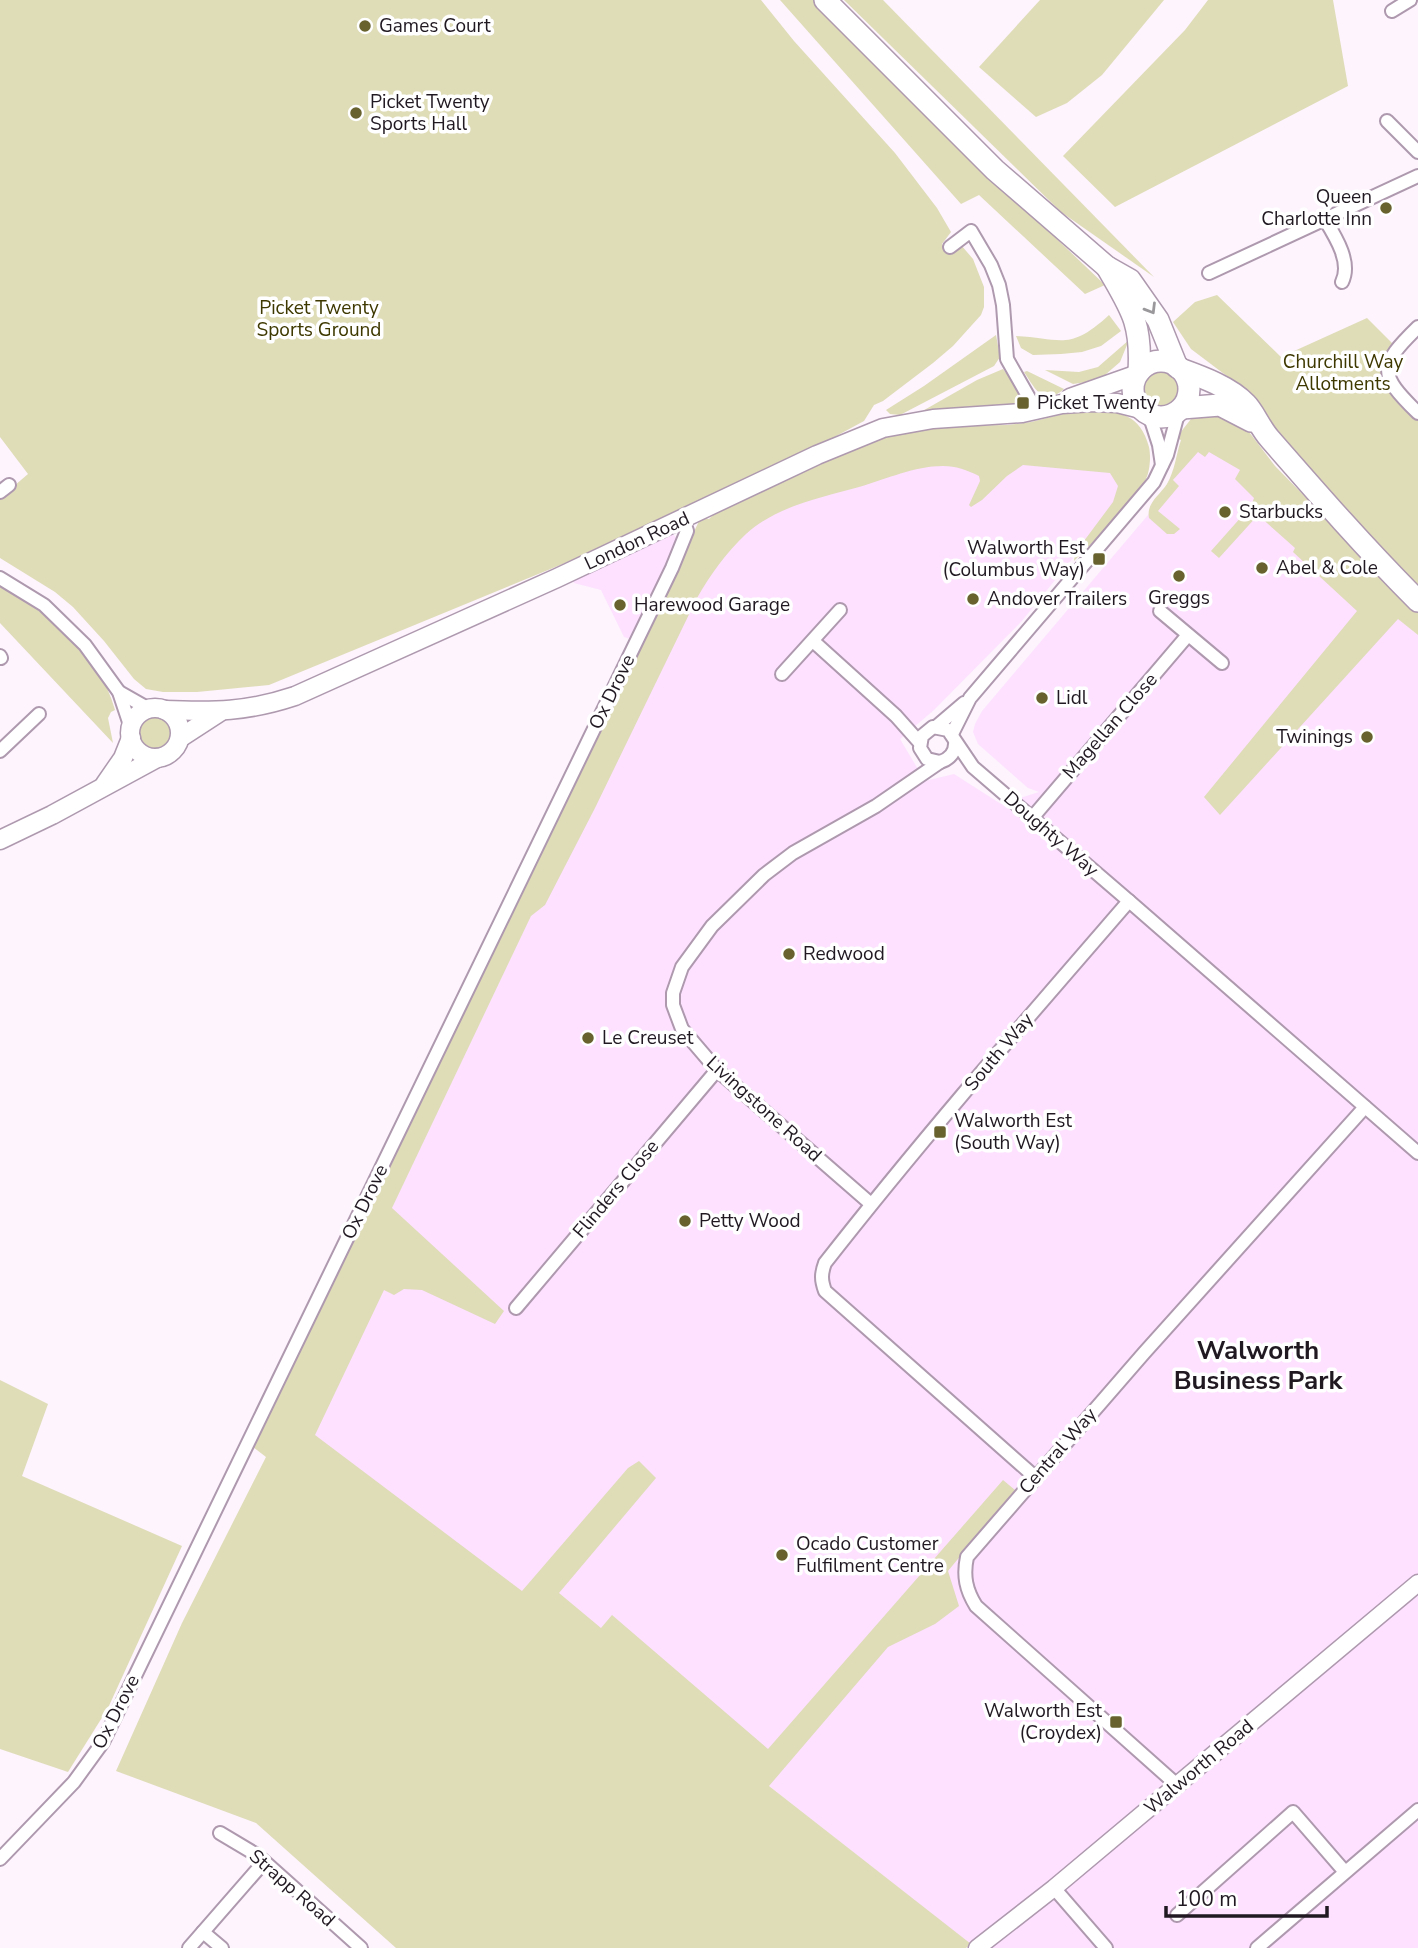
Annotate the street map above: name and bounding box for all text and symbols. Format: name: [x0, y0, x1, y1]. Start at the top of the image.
place label: Games Court: [379, 13, 491, 39]
marker: Games Court: [357, 18, 373, 34]
place label: Picket Twenty Sports Hall: [370, 89, 490, 137]
marker: Picket Twenty Sports Hall: [348, 105, 364, 121]
place label: Queen Charlotte Inn: [1261, 184, 1372, 232]
marker: Queen Charlotte Inn: [1378, 200, 1394, 216]
park label: Picket Twenty Sports Ground: [257, 295, 381, 343]
one-way arrow: [1143, 302, 1156, 315]
park label: Churchill Way Allotments: [1283, 349, 1404, 397]
place label: Picket Twenty: [1037, 390, 1157, 416]
marker: Picket Twenty: [1015, 395, 1031, 411]
place label: Starbucks: [1239, 499, 1323, 525]
marker: Starbucks: [1217, 504, 1233, 520]
street label: London Road: [580, 505, 694, 577]
place label: Walworth Est (Columbus Way): [943, 535, 1085, 583]
marker: Walworth Est (Columbus Way): [1091, 551, 1107, 567]
place label: Abel & Cole: [1276, 555, 1378, 581]
marker: Abel & Cole: [1254, 560, 1270, 576]
marker: Greggs: [1171, 568, 1187, 584]
place label: Greggs: [1148, 585, 1210, 611]
place label: Andover Trailers: [987, 586, 1127, 612]
marker: Andover Trailers: [965, 591, 981, 607]
place label: Harewood Garage: [634, 592, 790, 618]
marker: Harewood Garage: [612, 597, 628, 613]
street label: Ox Drove: [583, 650, 641, 734]
street label: Magellan Close: [1057, 667, 1163, 785]
place label: Lidl: [1056, 685, 1088, 711]
marker: Lidl: [1034, 690, 1050, 706]
place label: Twinings: [1276, 724, 1353, 750]
marker: Twinings: [1359, 729, 1375, 745]
street label: Doughty Way: [998, 785, 1104, 883]
place label: Redwood: [803, 941, 885, 967]
marker: Redwood: [781, 946, 797, 962]
street label: South Way: [959, 1007, 1040, 1097]
place label: Le Creuset: [602, 1025, 694, 1051]
marker: Le Creuset: [580, 1030, 596, 1046]
street label: Livingstone Road: [701, 1050, 827, 1168]
place label: Walworth Est (South Way): [954, 1108, 1072, 1156]
marker: Walworth Est (South Way): [932, 1124, 948, 1140]
street label: Flinders Close: [567, 1134, 665, 1244]
street label: Ox Drove: [336, 1160, 394, 1244]
place label: Petty Wood: [699, 1208, 801, 1234]
marker: Petty Wood: [677, 1213, 693, 1229]
district label: Walworth Business Park: [1174, 1333, 1343, 1398]
street label: Central Way: [1013, 1402, 1103, 1500]
place label: Ocado Customer Fulfilment Centre: [796, 1531, 944, 1579]
marker: Ocado Customer Fulfilment Centre: [774, 1547, 790, 1563]
street label: Ox Drove: [86, 1670, 146, 1754]
place label: Walworth Est (Croydex): [984, 1698, 1102, 1746]
street label: Walworth Road: [1139, 1713, 1259, 1821]
marker: Walworth Est (Croydex): [1108, 1714, 1124, 1730]
street label: Strapp Road: [243, 1843, 341, 1933]
scale bar: [1166, 1874, 1327, 1918]
text: 100 m: [1176, 1885, 1237, 1913]

